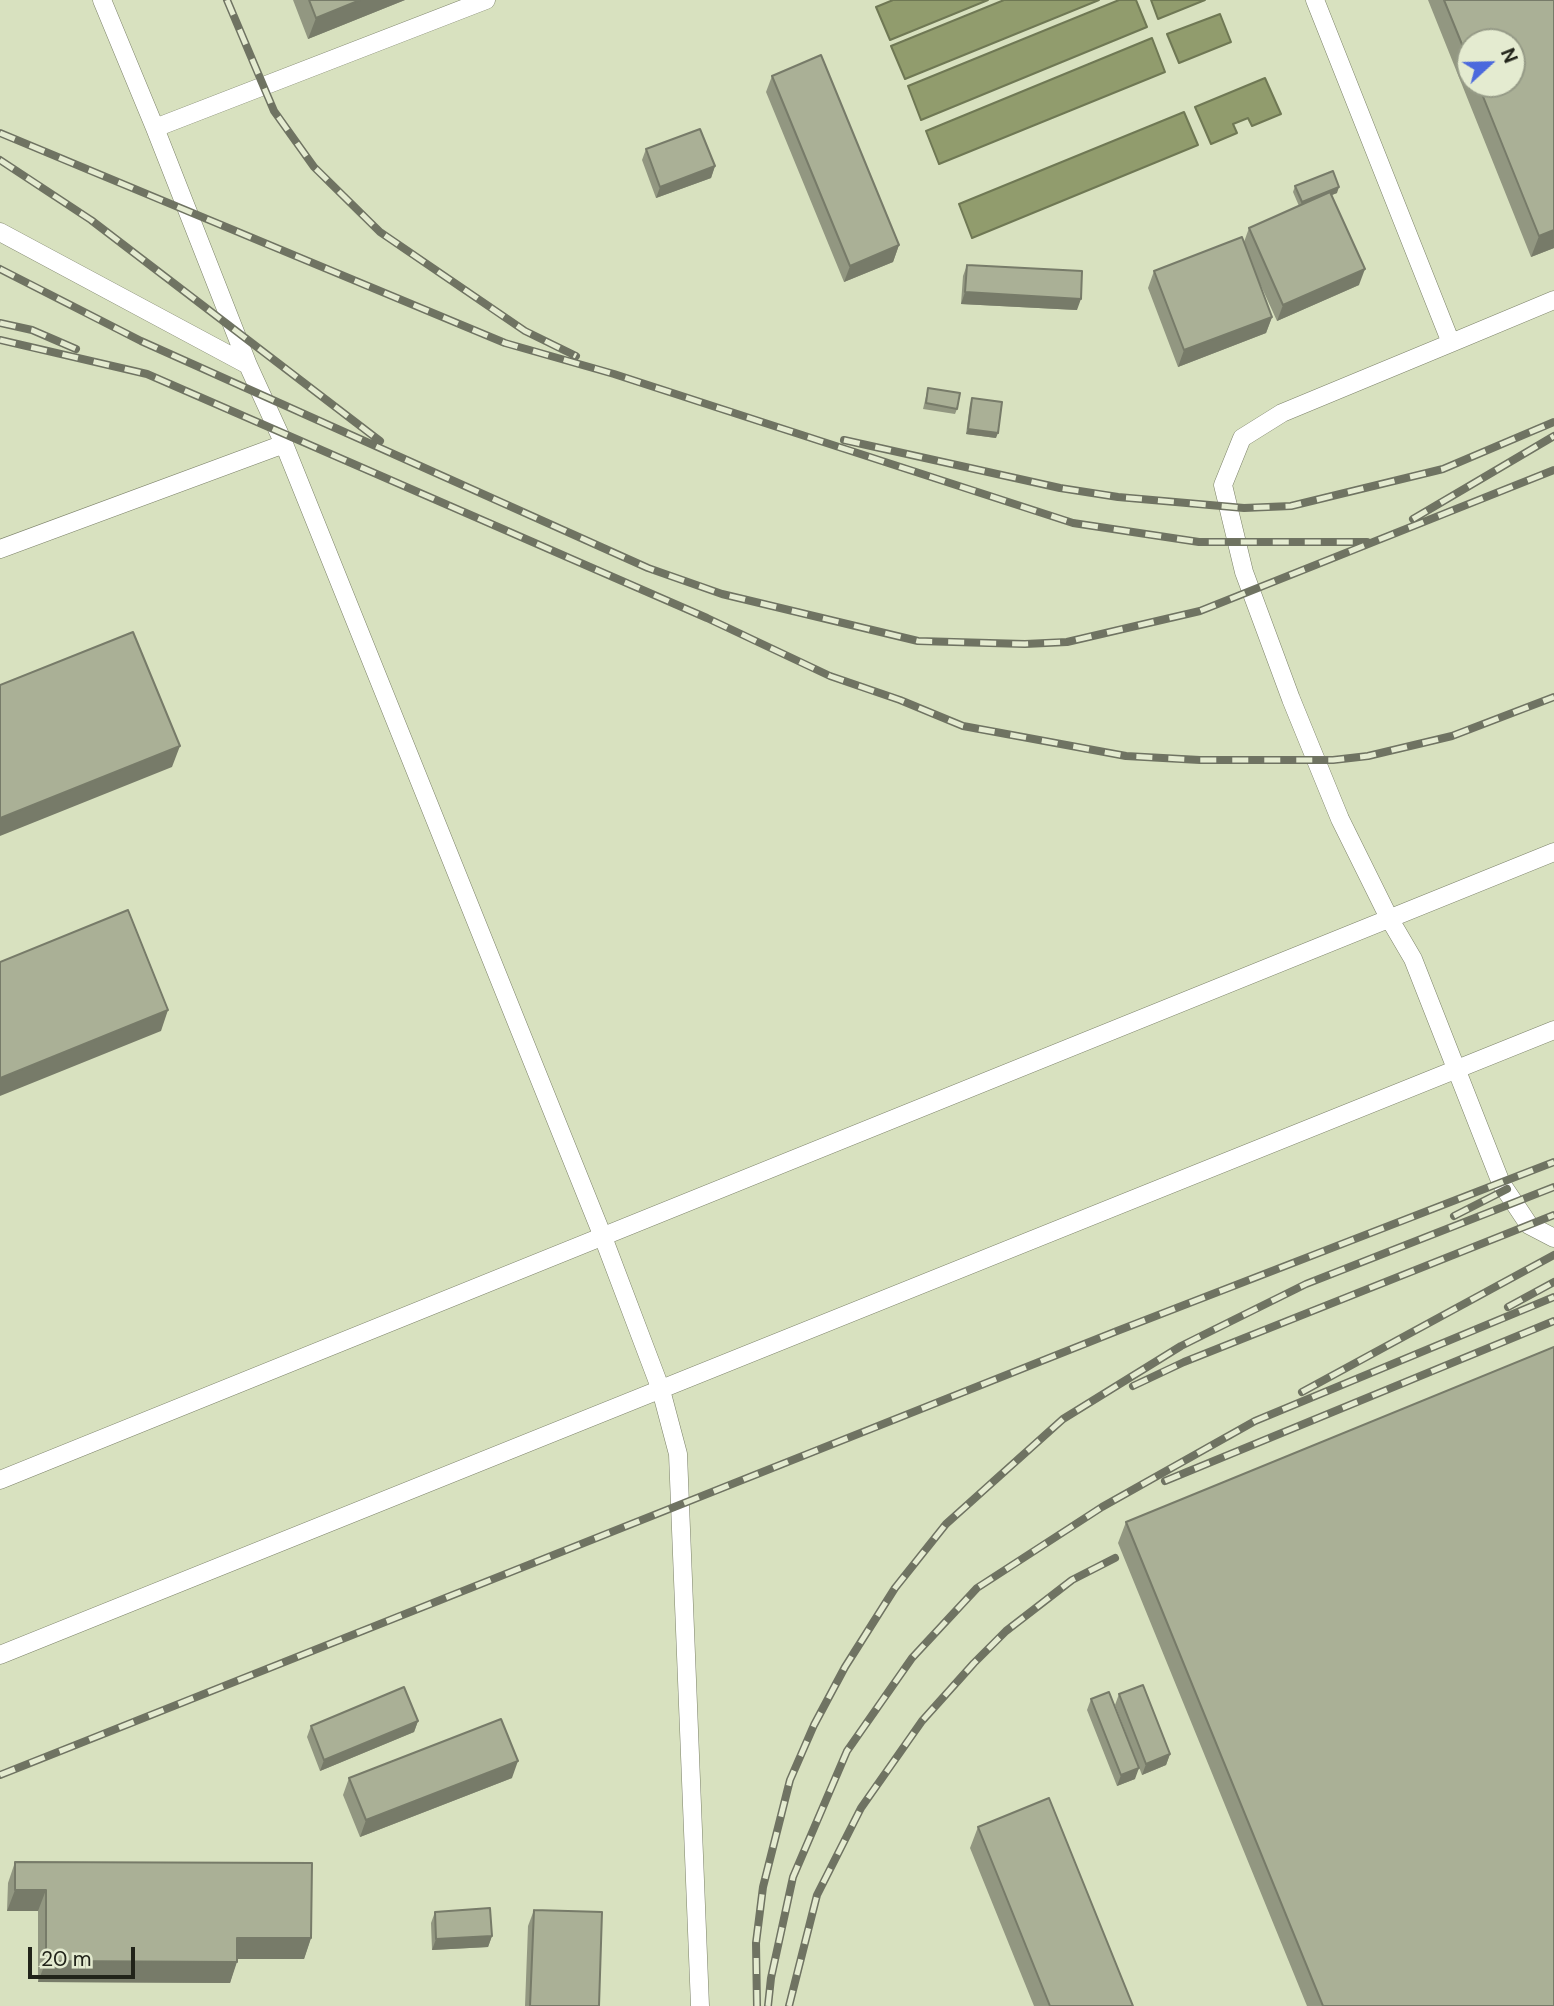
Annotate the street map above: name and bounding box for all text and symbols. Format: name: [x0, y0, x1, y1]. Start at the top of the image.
north arrow: [1456, 28, 1526, 98]
text: N: [1495, 45, 1523, 67]
scale bar: [32, 1932, 138, 1976]
text: 20 m: [41, 1945, 92, 1973]

